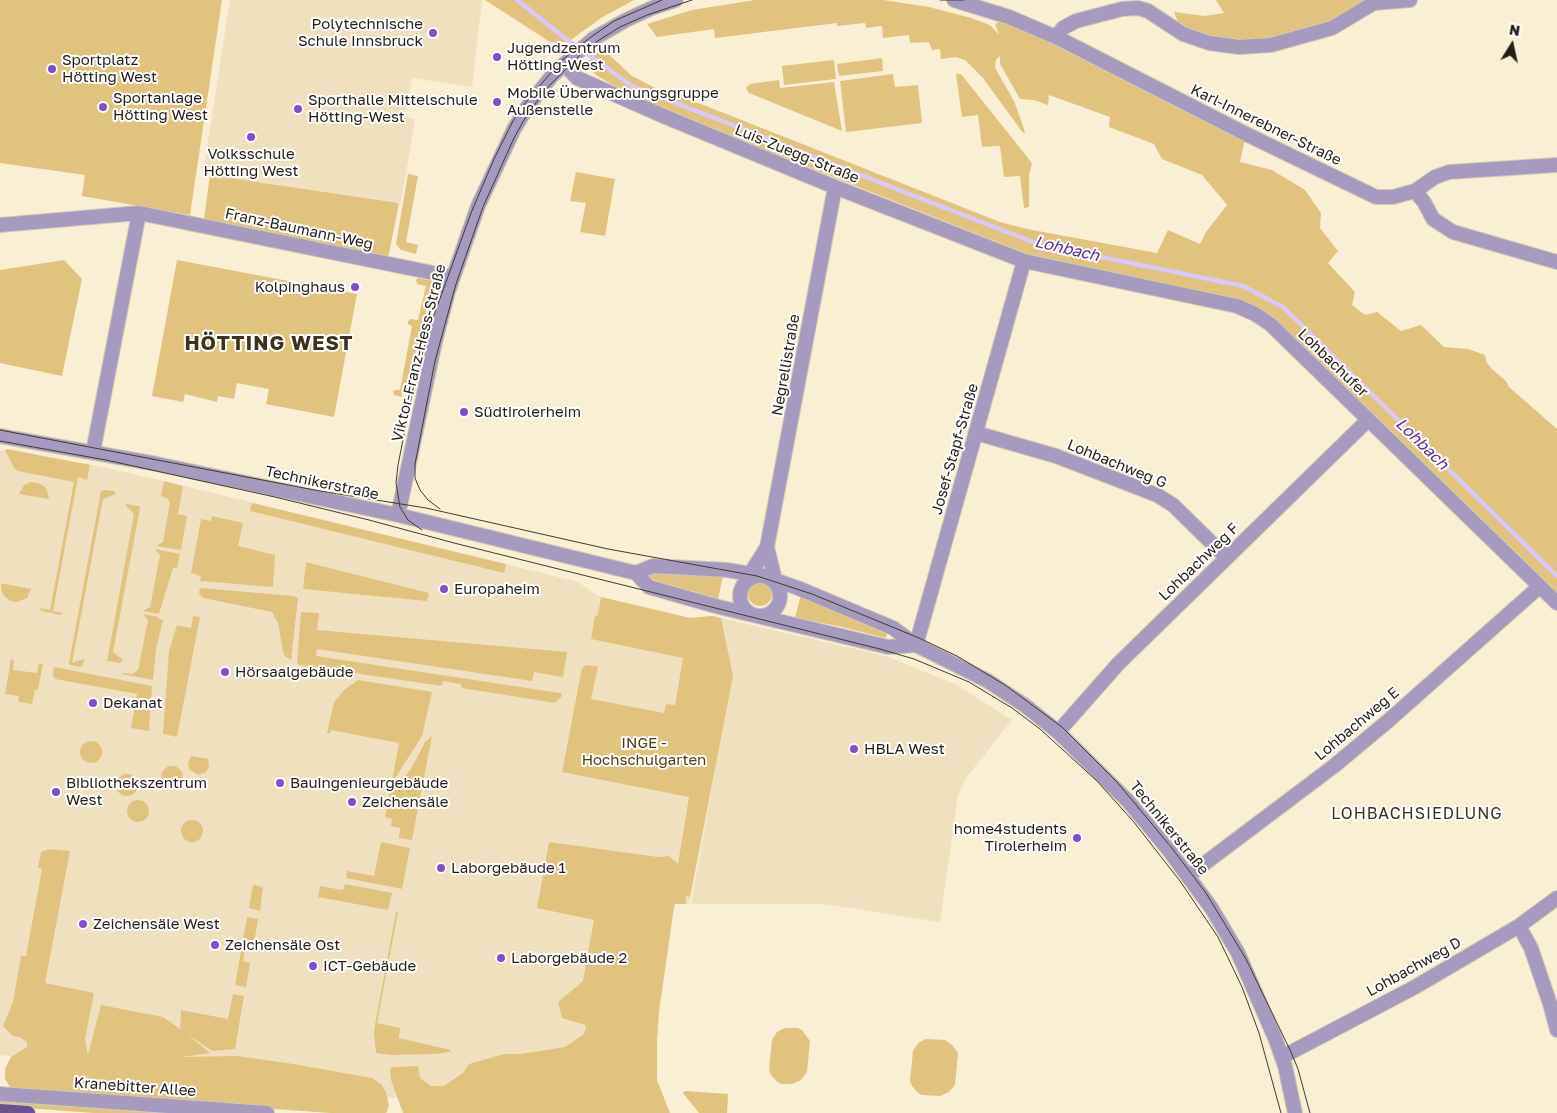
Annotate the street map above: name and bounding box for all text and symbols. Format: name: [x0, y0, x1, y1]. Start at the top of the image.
place label: Polytechnische Schule Innsbruck: [298, 15, 423, 50]
north arrow: [1487, 20, 1537, 70]
text: N: [1508, 20, 1521, 39]
marker: Polytechnische Schule Innsbruck: [427, 27, 439, 39]
place label: Jugendzentrum Hötting-West: [507, 39, 620, 74]
place label: Sportplatz Hötting West: [62, 51, 157, 86]
marker: Jugendzentrum Hötting-West: [491, 51, 503, 63]
marker: Sportplatz Hötting West: [46, 63, 58, 75]
street label: Karl-Innerebner-Straße: [1188, 81, 1344, 169]
place label: Mobile Überwachungsgruppe Außenstelle: [507, 84, 719, 119]
place label: Sportanlage Hötting West: [113, 89, 208, 124]
place label: Sporthalle Mittelschule Hötting-West: [308, 91, 478, 126]
marker: Mobile Überwachungsgruppe Außenstelle: [491, 96, 503, 108]
marker: Sportanlage Hötting West: [97, 101, 109, 113]
marker: Sporthalle Mittelschule Hötting-West: [292, 103, 304, 115]
street label: Luis-Zuegg-Straße: [732, 121, 862, 187]
marker: Volksschule Hötting West: [245, 131, 257, 143]
place label: Volksschule Hötting West: [204, 145, 298, 180]
street label: Franz-Baumann-Weg: [223, 205, 375, 253]
water label: Lohbach: [1033, 232, 1101, 266]
street label: Viktor-Franz-Hess-Straße: [388, 262, 450, 444]
place label: Kolpinghaus: [255, 278, 345, 296]
marker: Kolpinghaus: [349, 281, 361, 293]
street label: Negrellistraße: [768, 313, 804, 417]
street label: Lohbachufer: [1294, 325, 1372, 401]
district label: HÖTTING WEST: [183, 332, 355, 356]
street label: Josef-Stapf-Straße: [928, 381, 982, 517]
place label: Südtirolerheim: [474, 403, 581, 421]
marker: Südtirolerheim: [458, 406, 470, 418]
water label: Lohbach: [1392, 414, 1452, 474]
street label: Lohbachweg G: [1065, 436, 1169, 492]
street label: Technikerstraße: [264, 462, 380, 504]
street label: Lohbachweg F: [1155, 519, 1243, 605]
place label: Europaheim: [454, 580, 540, 598]
marker: Europaheim: [438, 583, 450, 595]
place label: Hörsaalgebäude: [235, 663, 353, 681]
marker: Hörsaalgebäude: [219, 666, 231, 678]
street label: Lohbachweg E: [1311, 684, 1403, 764]
place label: Dekanat: [103, 694, 163, 712]
marker: Dekanat: [87, 697, 99, 709]
park label: INGE - Hochschulgarten: [582, 734, 706, 769]
place label: HBLA West: [864, 740, 945, 758]
marker: HBLA West: [848, 743, 860, 755]
place label: Bibliothekszentrum West: [66, 774, 207, 809]
place label: Bauingenieurgebäude: [290, 774, 448, 792]
marker: Bauingenieurgebäude: [274, 777, 286, 789]
street label: Technikerstraße: [1126, 777, 1212, 879]
marker: Bibliothekszentrum West: [50, 786, 62, 798]
place label: Zeichensäle: [362, 793, 449, 811]
marker: Zeichensäle: [346, 796, 358, 808]
district label: LOHBACHSIEDLUNG: [1329, 804, 1505, 824]
place label: home4students Tirolerheim: [954, 820, 1067, 855]
marker: home4students Tirolerheim: [1071, 832, 1083, 844]
place label: Laborgebäude 1: [451, 859, 566, 877]
marker: Laborgebäude 1: [435, 862, 447, 874]
place label: Zeichensäle West: [93, 915, 220, 933]
marker: Zeichensäle West: [77, 918, 89, 930]
street label: Lohbachweg D: [1363, 933, 1465, 1001]
place label: Zeichensäle Ost: [225, 936, 340, 954]
marker: Zeichensäle Ost: [209, 939, 221, 951]
place label: Laborgebäude 2: [511, 949, 627, 967]
marker: Laborgebäude 2: [495, 952, 507, 964]
place label: ICT-Gebäude: [323, 957, 416, 975]
marker: ICT-Gebäude: [307, 960, 319, 972]
street label: Kranebitter Allee: [73, 1074, 197, 1100]

